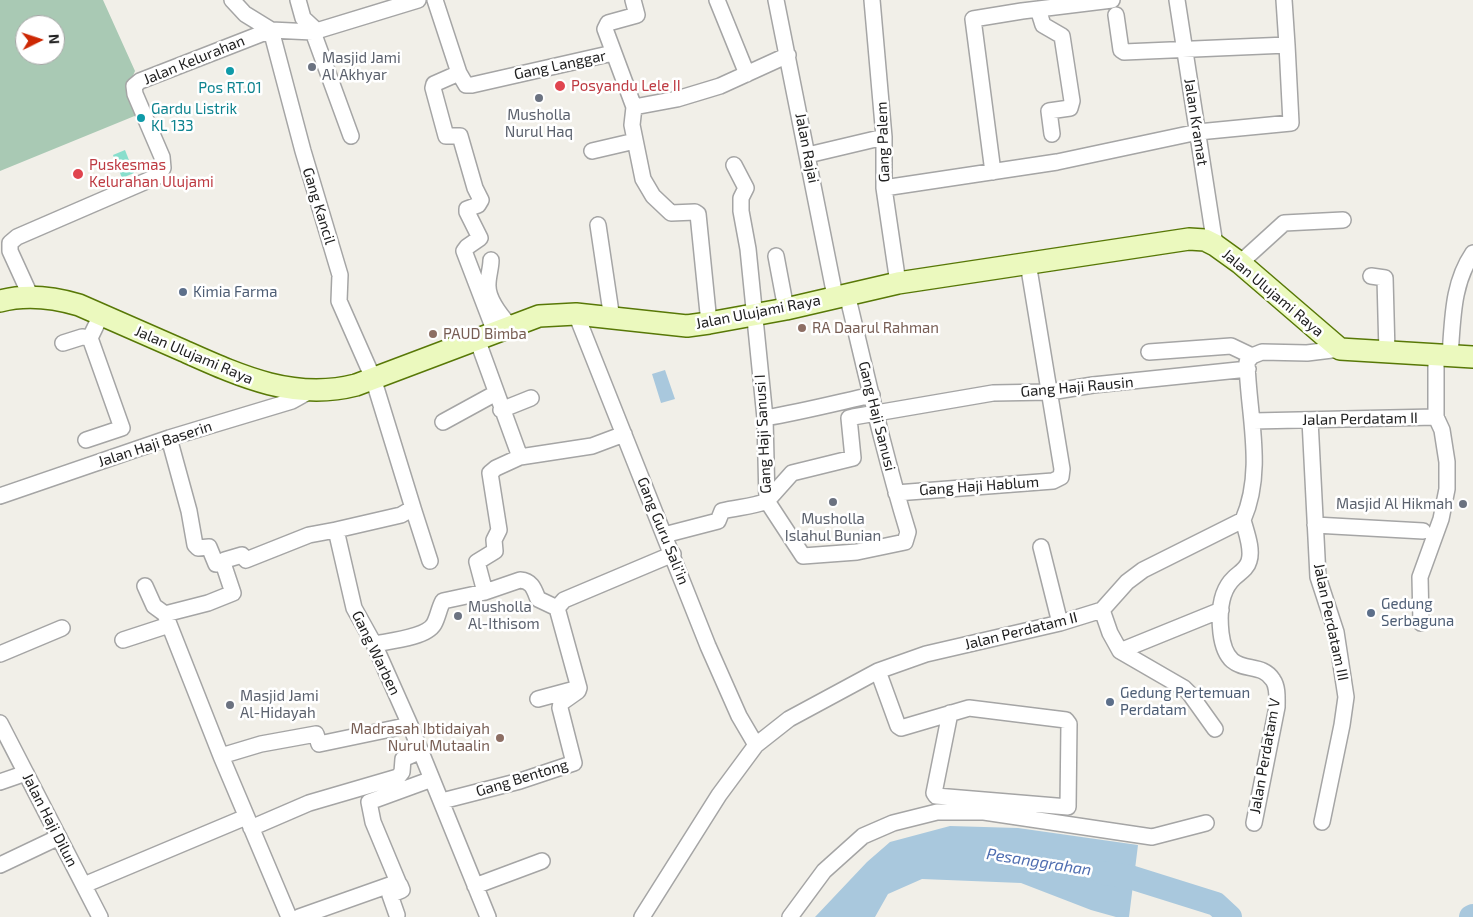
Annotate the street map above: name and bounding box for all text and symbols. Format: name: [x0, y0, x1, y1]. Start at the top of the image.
north arrow: [15, 15, 65, 65]
street label: Jalan Kelurahan: [141, 31, 247, 89]
text: N: [46, 33, 63, 45]
street label: Gang Langgar: [512, 46, 608, 84]
place label: Masjid Jami Al Akhyar: [322, 49, 401, 84]
marker: Masjid Jami Al Akhyar: [306, 61, 318, 73]
marker: Pos RT.01: [224, 65, 236, 77]
place label: Posyandu Lele II: [571, 77, 681, 95]
street label: Jalan Kramat: [1180, 77, 1212, 167]
place label: Pos RT.01: [198, 79, 262, 97]
marker: Posyandu Lele II: [553, 79, 567, 93]
marker: Musholla Nurul Haq: [533, 92, 545, 104]
place label: Gardu Listrik KL 133: [151, 100, 237, 135]
street label: Gang Palem: [873, 101, 893, 183]
place label: Musholla Nurul Haq: [505, 106, 573, 141]
street label: Jalan Rajai: [791, 111, 823, 185]
marker: Gardu Listrik KL 133: [135, 112, 147, 124]
place label: Puskesmas Kelurahan Ulujami: [89, 156, 214, 191]
street label: Gang Kancil: [299, 165, 339, 247]
marker: Puskesmas Kelurahan Ulujami: [71, 167, 85, 181]
street label: Jalan Ulujami Raya: [1219, 245, 1327, 341]
place label: Kimia Farma: [193, 283, 277, 301]
marker: Kimia Farma: [177, 286, 189, 298]
street label: Jalan Ulujami Raya: [694, 291, 822, 333]
place label: RA Daarul Rahman: [812, 319, 939, 337]
street label: Jalan Ulujami Raya: [132, 322, 256, 388]
marker: RA Daarul Rahman: [796, 322, 808, 334]
place label: PAUD Bimba: [443, 325, 527, 343]
marker: PAUD Bimba: [427, 328, 439, 340]
street label: Gang Haji Sanusi: [855, 359, 899, 473]
street label: Gang Haji Rausin: [1020, 373, 1134, 401]
street label: Gang Haji Sanusi I: [751, 374, 775, 494]
street label: Jalan Perdatam II: [1302, 409, 1418, 429]
street label: Jalan Haji Baserin: [96, 417, 214, 471]
street label: Gang Haji Hablum: [918, 473, 1040, 499]
street label: Gang Guru Sali'in: [633, 475, 693, 587]
place label: Masjid Al Hikmah: [1336, 495, 1453, 513]
marker: Musholla Islahul Bunian: [827, 496, 839, 508]
marker: Masjid Al Hikmah: [1457, 498, 1469, 510]
place label: Musholla Islahul Bunian: [785, 510, 881, 545]
street label: Jalan Perdatam III: [1310, 562, 1352, 682]
place label: Gedung Serbaguna: [1381, 595, 1454, 630]
place label: Musholla Al-Ithisom: [468, 598, 540, 633]
marker: Gedung Serbaguna: [1365, 607, 1377, 619]
street label: Gang Warben: [348, 608, 404, 698]
street label: Jalan Perdatam II: [963, 608, 1079, 654]
marker: Musholla Al-Ithisom: [452, 610, 464, 622]
place label: Gedung Pertemuan Perdatam: [1120, 684, 1250, 719]
place label: Masjid Jami Al-Hidayah: [240, 687, 319, 722]
marker: Gedung Pertemuan Perdatam: [1104, 696, 1116, 708]
street label: Jalan Perdatam V: [1246, 697, 1284, 815]
marker: Masjid Jami Al-Hidayah: [224, 699, 236, 711]
place label: Madrasah Ibtidaiyah Nurul Mutaalin: [351, 720, 490, 755]
marker: Madrasah Ibtidaiyah Nurul Mutaalin: [494, 732, 506, 744]
street label: Gang Bentong: [474, 755, 570, 801]
street label: Jalan Haji Dilun: [19, 770, 81, 870]
water label: Pesanggrahan: [985, 844, 1093, 880]

